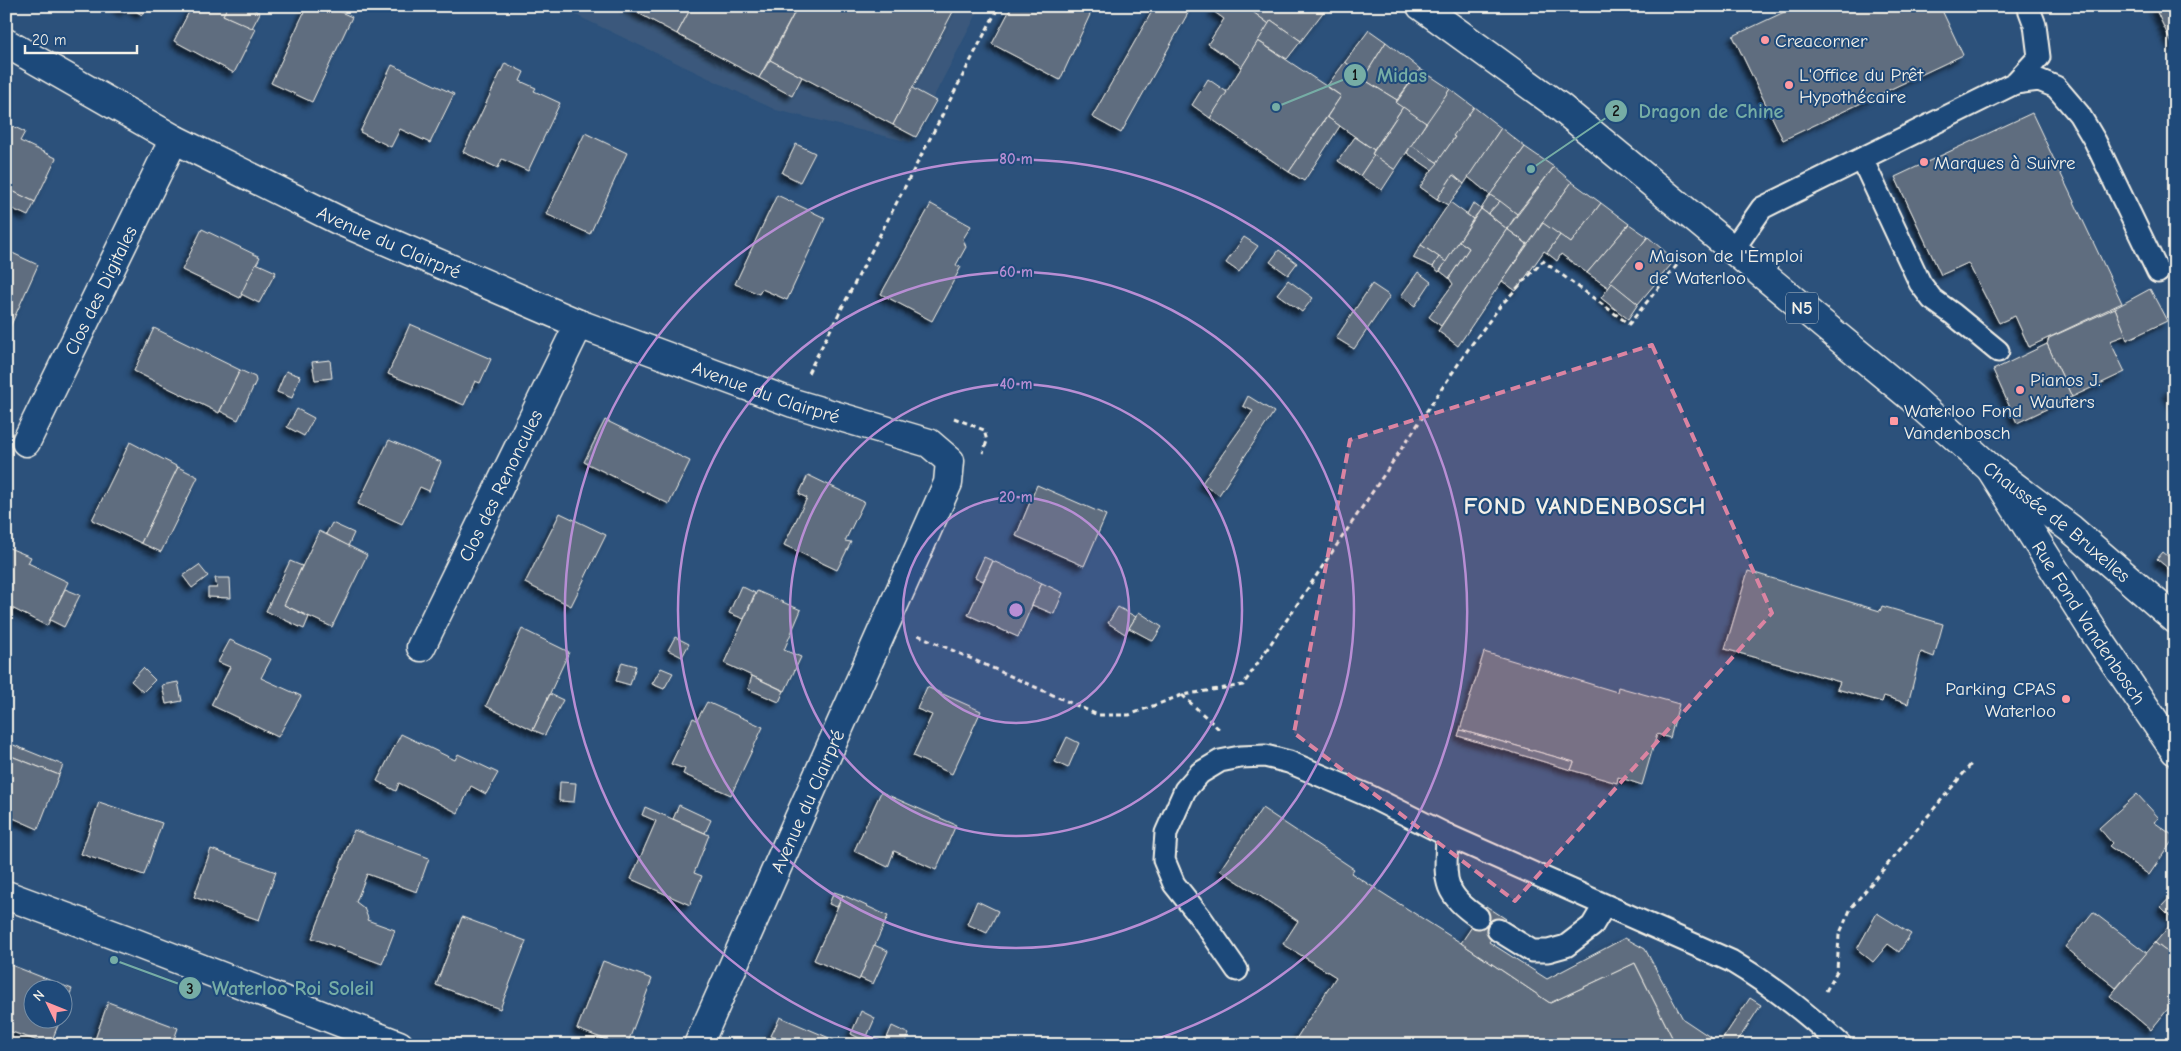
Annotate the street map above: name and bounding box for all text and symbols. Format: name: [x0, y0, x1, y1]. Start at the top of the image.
scale bar: [25, 22, 138, 54]
place label: Creacorner: [1775, 30, 1868, 52]
text: 20 m: [32, 31, 66, 49]
marker: Creacorner: [1759, 34, 1771, 46]
callout: Midas: [1342, 57, 1437, 92]
text: Midas: [1377, 64, 1427, 87]
place label: L'Office du Prêt Hypothécaire: [1799, 64, 1924, 108]
text: 1: [1352, 66, 1358, 84]
marker: L'Office du Prêt Hypothécaire: [1783, 79, 1795, 91]
callout: Dragon de Chine: [1603, 93, 1793, 128]
text: Dragon de Chine: [1639, 100, 1784, 123]
text: 2: [1612, 102, 1620, 120]
text: 80 m: [999, 150, 1033, 168]
place label: Marques à Suivre: [1934, 152, 2076, 174]
marker: Marques à Suivre: [1918, 156, 1930, 168]
street label: Avenue du Clairpré: [313, 201, 464, 284]
street label: Clos des Digitales: [60, 222, 142, 359]
place label: Maison de l'Emploi de Waterloo: [1649, 245, 1803, 289]
marker: Maison de l'Emploi de Waterloo: [1633, 260, 1645, 272]
text: 60 m: [999, 263, 1033, 281]
road number: N5: [1786, 292, 1818, 324]
street label: Avenue du Clairpré: [689, 357, 842, 428]
place label: Pianos J. Wauters: [2030, 369, 2101, 413]
text: 40 m: [1000, 375, 1033, 393]
marker: Pianos J. Wauters: [2014, 384, 2026, 396]
place label: Waterloo Fond Vandenbosch: [1904, 400, 2022, 444]
street label: Clos des Renoncules: [455, 406, 547, 565]
marker: Waterloo Fond Vandenbosch: [1888, 415, 1900, 427]
street label: Chaussée de Bruxelles: [1979, 457, 2134, 587]
text: 20 m: [999, 488, 1033, 506]
district label: FOND VANDENBOSCH: [1463, 492, 1707, 520]
street label: Rue Fond Vandenbosch: [2027, 537, 2150, 709]
centre of rings: [1007, 601, 1025, 619]
place label: Parking CPAS Waterloo: [1945, 678, 2056, 722]
marker: Parking CPAS Waterloo: [2060, 693, 2072, 705]
street label: Avenue du Clairpré: [766, 726, 849, 876]
callout: Waterloo Roi Soleil: [177, 971, 384, 1006]
text: Waterloo Roi Soleil: [212, 977, 374, 1000]
north arrow: [22, 978, 72, 1028]
text: 3: [186, 980, 194, 998]
text: N: [30, 986, 48, 1005]

